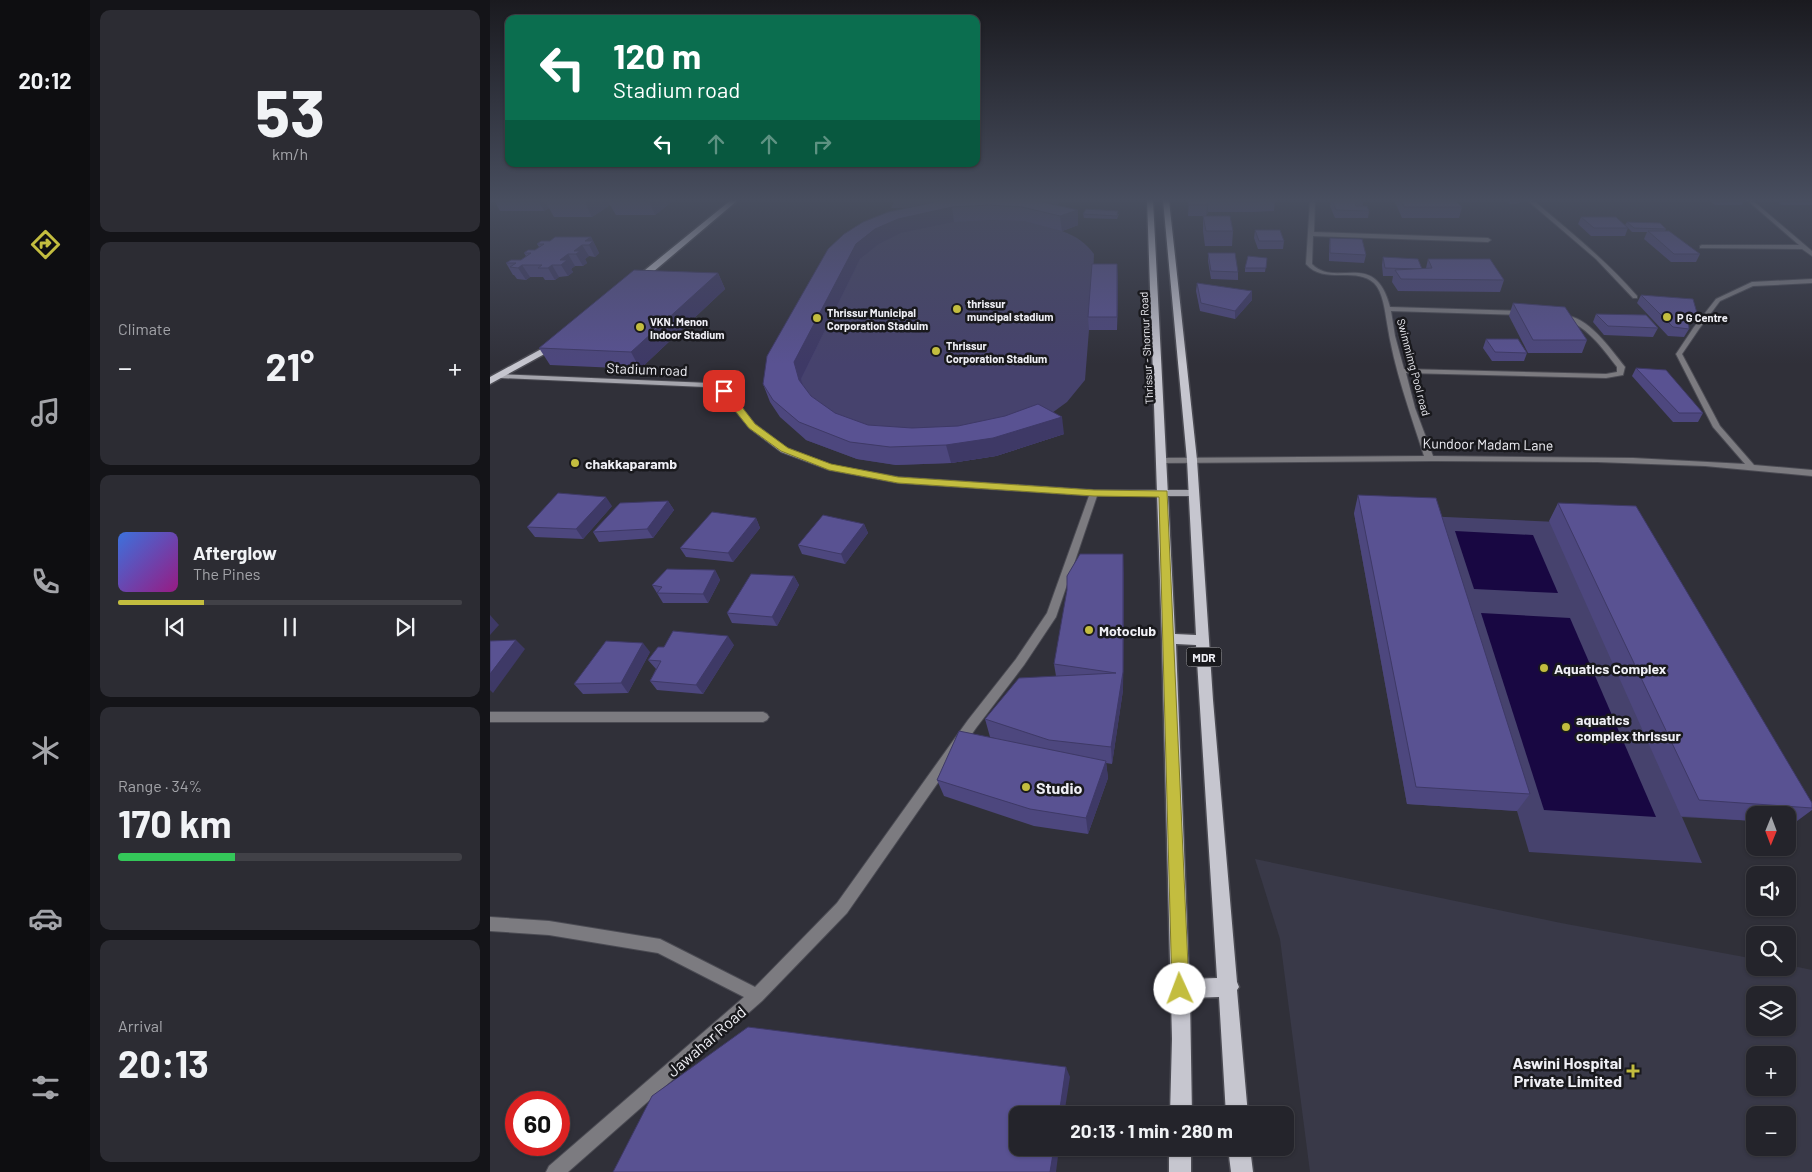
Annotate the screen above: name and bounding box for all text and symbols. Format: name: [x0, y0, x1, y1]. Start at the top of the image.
text: 120 m: [613, 34, 701, 76]
icon: left: [530, 35, 595, 100]
text: 20:12: [19, 67, 71, 93]
text: 53: [255, 72, 325, 150]
text: Stadium road: [613, 76, 740, 102]
icon: left: [649, 130, 677, 158]
icon: ahead: [702, 130, 730, 158]
icon: ahead: [755, 130, 783, 158]
icon: right: [808, 130, 836, 158]
text: km/h: [272, 144, 308, 163]
icon: directions: [28, 227, 63, 262]
street label: Thrissur - Shornur Road: [1137, 291, 1155, 405]
place label: thrissur muncipal stadium: [967, 297, 1054, 323]
marker: thrissur muncipal stadium: [951, 303, 963, 315]
place label: Thrissur Municipal Corporation Staduim: [827, 306, 928, 332]
marker: P G Centre: [1661, 311, 1673, 323]
place label: P G Centre: [1677, 311, 1728, 324]
marker: Thrissur Municipal Corporation Staduim: [811, 312, 823, 324]
place label: VKN. Menon Indoor Stadium: [650, 315, 725, 341]
street label: Swimmimg Pool road: [1395, 317, 1433, 417]
text: Climate: [118, 319, 171, 338]
marker: VKN. Menon Indoor Stadium: [634, 321, 646, 333]
place label: Thrissur Corporation Stadium: [946, 339, 1047, 365]
text: 21°: [266, 343, 314, 389]
marker: Thrissur Corporation Stadium: [930, 345, 942, 357]
text: −: [118, 350, 132, 384]
text: +: [448, 350, 462, 384]
street label: Stadium road: [606, 359, 688, 379]
pin: [703, 370, 745, 412]
icon: arrive: [710, 377, 738, 405]
icon: music: [28, 395, 63, 430]
street label: Kundoor Madam Lane: [1423, 434, 1553, 454]
place label: chakkaparamb: [585, 455, 677, 472]
marker: chakkaparamb: [569, 457, 581, 469]
text: Afterglow: [193, 541, 277, 564]
icon: phone: [28, 564, 63, 599]
text: The Pines: [193, 564, 261, 583]
icon: previous: [161, 613, 189, 641]
icon: pause: [276, 613, 304, 641]
icon: next: [391, 613, 419, 641]
place label: Motoclub: [1099, 622, 1156, 639]
marker: Motoclub: [1083, 624, 1095, 636]
road number: MDR: [1186, 648, 1222, 666]
place label: Aquatics Complex: [1554, 660, 1667, 677]
marker: Aquatics Complex: [1538, 662, 1550, 674]
place label: aquatics complex thrissur: [1576, 711, 1681, 744]
marker: aquatics complex thrissur: [1560, 721, 1572, 733]
icon: climate: [28, 733, 63, 768]
text: Range · 34%: [118, 776, 202, 795]
place label: Studio: [1036, 778, 1082, 797]
marker: Studio: [1020, 781, 1032, 793]
text: 170 km: [118, 800, 232, 846]
north arrow: [1746, 806, 1796, 856]
map controls: [1746, 806, 1796, 1156]
button: sound: [1746, 866, 1796, 916]
icon: car: [28, 901, 63, 936]
button: search: [1746, 926, 1796, 976]
position arrow: [1153, 962, 1205, 1014]
button: layers: [1746, 986, 1796, 1036]
street label: Jawahar Road: [663, 1002, 749, 1080]
text: Arrival: [118, 1016, 163, 1035]
text: 20:13: [118, 1040, 209, 1086]
button: +: [1746, 1046, 1796, 1096]
place label: Aswini Hospital Private Limited: [1513, 1053, 1622, 1090]
marker: Aswini Hospital Private Limited: [1626, 1064, 1640, 1078]
icon: filters: [28, 1070, 63, 1105]
speed limit sign: 60: [505, 1091, 570, 1156]
button: −: [1746, 1106, 1796, 1156]
text: 20:13 · 1 min · 280 m: [1070, 1119, 1233, 1142]

